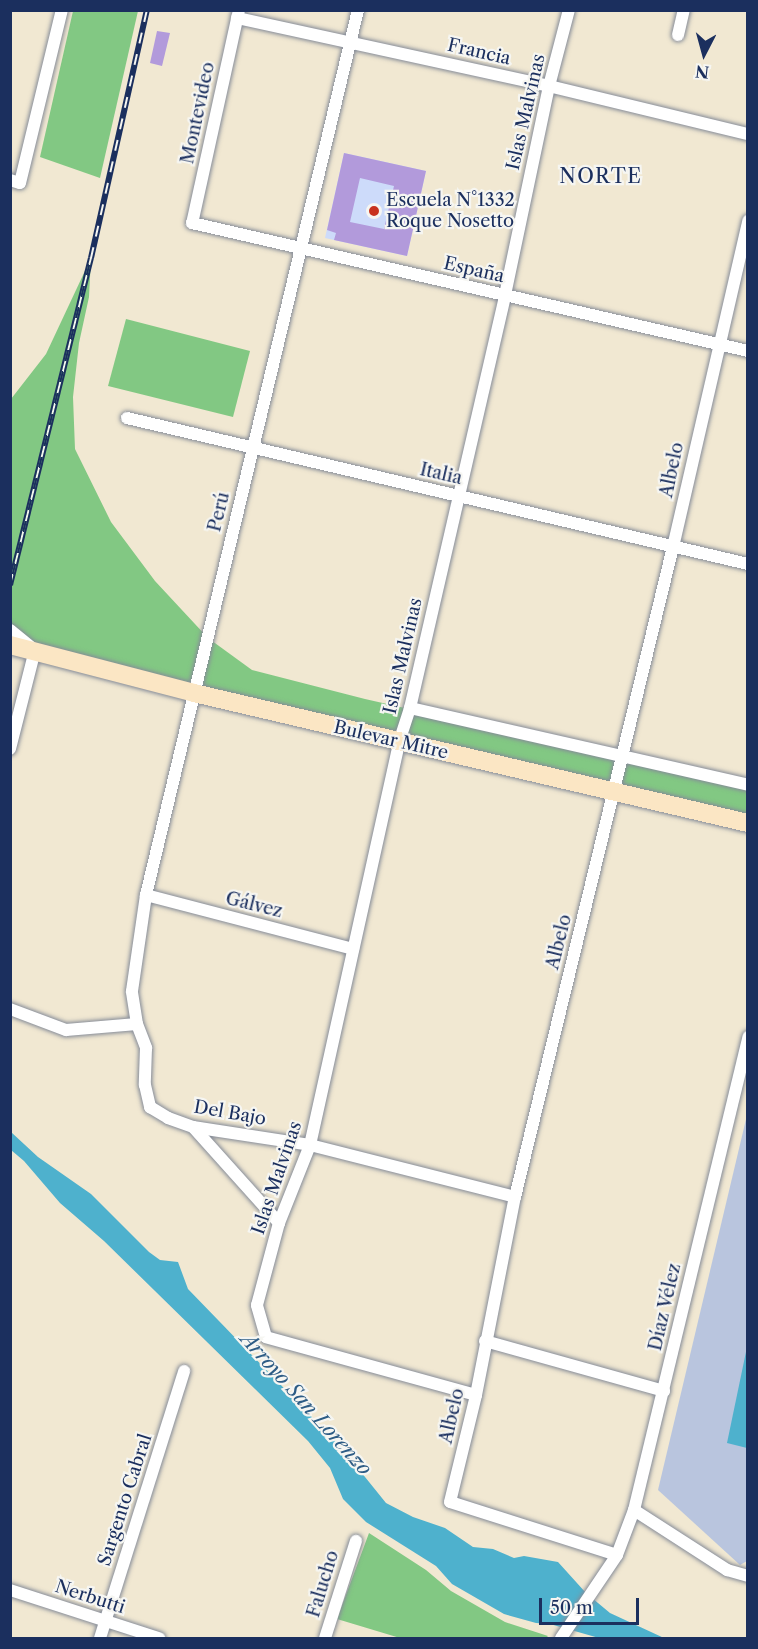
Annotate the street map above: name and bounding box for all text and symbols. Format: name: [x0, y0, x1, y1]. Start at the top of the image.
north arrow: [674, 24, 734, 84]
street label: Francia: [445, 34, 513, 70]
street label: Islas Malvinas: [502, 52, 550, 172]
street label: Montevideo: [177, 60, 219, 166]
text: N: [694, 61, 710, 83]
district label: NORTE: [559, 164, 643, 188]
place label: Escuela N°1332 Roque Nosetto: [386, 190, 515, 232]
marker: Escuela N°1332 Roque Nosetto: [367, 204, 381, 218]
street label: España: [442, 253, 506, 287]
street label: Albelo: [656, 440, 688, 500]
street label: Italia: [418, 459, 464, 489]
street label: Perú: [204, 490, 234, 534]
street label: Islas Malvinas: [379, 596, 427, 716]
street label: Bulevar Mitre: [331, 716, 451, 764]
street label: Gálvez: [223, 888, 285, 922]
street label: Albelo: [542, 912, 576, 972]
street label: Del Bajo: [192, 1096, 268, 1130]
street label: Islas Malvinas: [247, 1118, 307, 1238]
street label: Díaz Vélez: [644, 1261, 686, 1353]
water label: Arroyo San Lorenzo: [235, 1328, 377, 1480]
street label: Albelo: [435, 1386, 469, 1446]
street label: Sargento Cabral: [94, 1431, 156, 1569]
street label: Falucho: [303, 1548, 343, 1620]
street label: Nerbutti: [52, 1576, 128, 1618]
scale bar: [542, 1586, 642, 1624]
text: 50 m: [550, 1597, 593, 1619]

